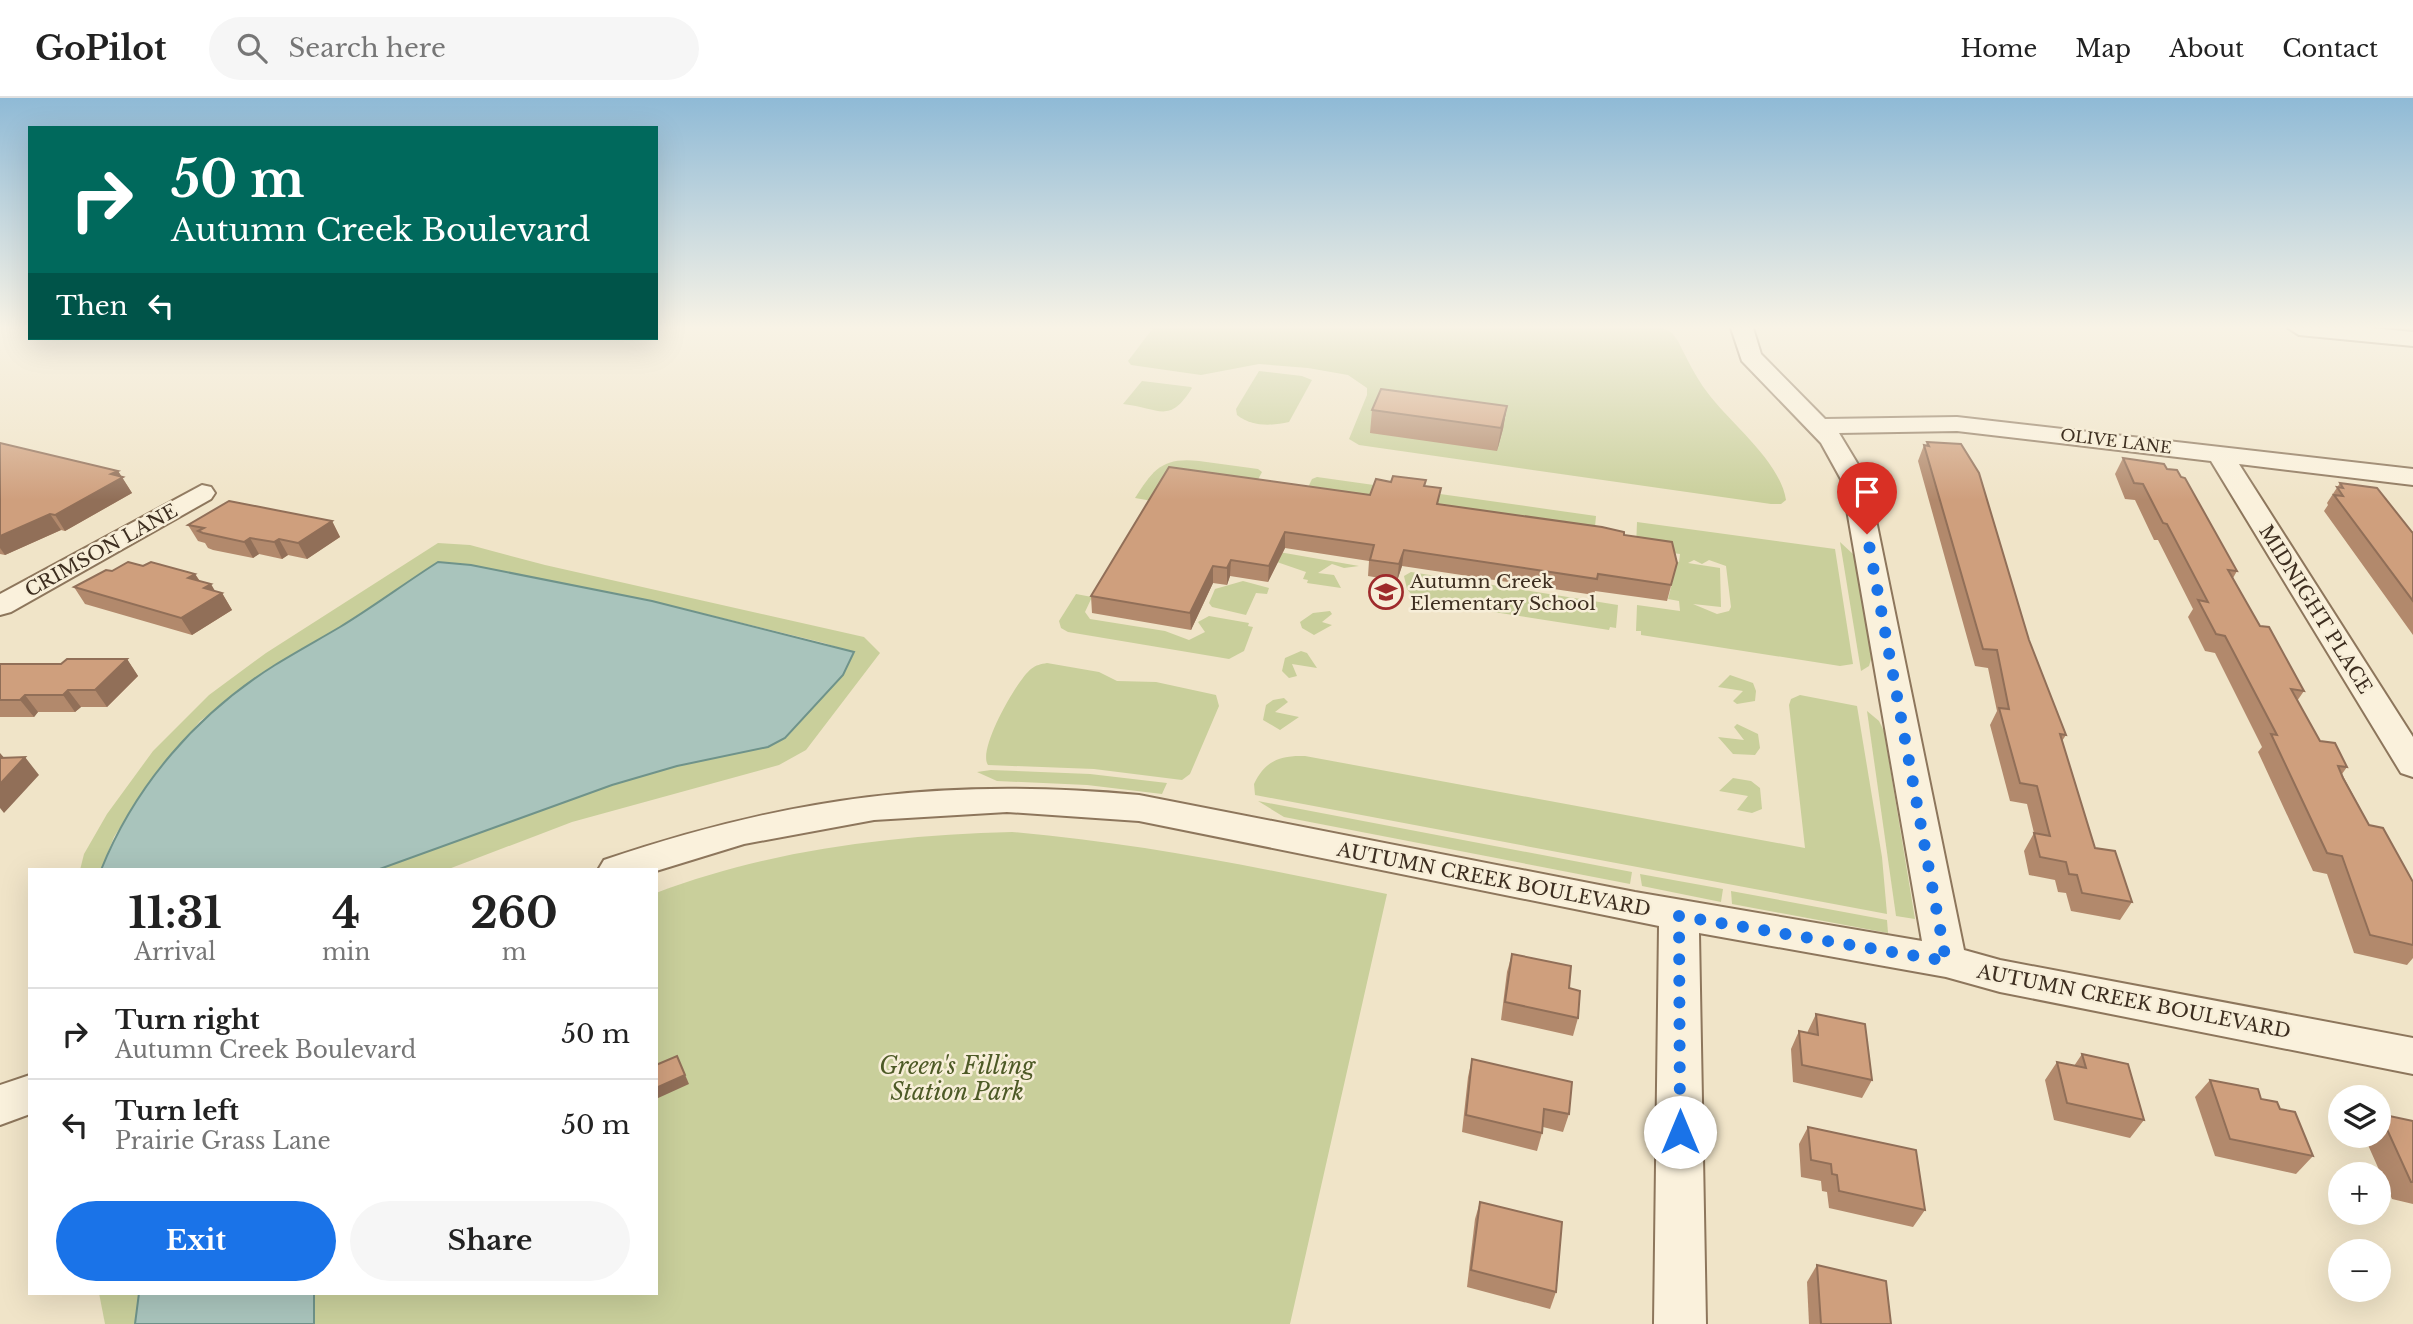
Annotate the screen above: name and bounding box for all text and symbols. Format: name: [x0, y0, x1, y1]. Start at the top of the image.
search box: [209, 17, 699, 80]
text: GoPilot: [35, 28, 167, 69]
icon: search: [233, 29, 271, 67]
text: Search here: [289, 32, 446, 64]
text: Home: [1961, 34, 2037, 63]
text: Map: [2075, 34, 2131, 63]
text: About: [2169, 34, 2244, 63]
text: Contact: [2282, 34, 2378, 63]
text: 50 m: [171, 149, 304, 210]
icon: right: [56, 154, 147, 245]
text: Autumn Creek Boulevard: [171, 210, 590, 250]
icon: left: [142, 287, 180, 325]
text: Then: [56, 290, 128, 322]
street label: OLIVE LANE: [2059, 424, 2173, 458]
pin: [1837, 462, 1897, 534]
icon: arrive: [1848, 473, 1886, 511]
street label: CRIMSON LANE: [21, 499, 182, 602]
street label: MIDNIGHT PLACE: [2254, 521, 2377, 698]
place label: Autumn Creek Elementary School: [1409, 570, 1596, 615]
school or university icon: Autumn Creek Elementary School: [1367, 573, 1405, 611]
street label: AUTUMN CREEK BOULEVARD: [1334, 838, 1653, 921]
text: 11:31: [128, 887, 222, 939]
text: 4: [332, 887, 360, 939]
text: 260: [470, 887, 558, 939]
text: Arrival: [134, 938, 216, 966]
text: min: [322, 938, 370, 966]
text: m: [502, 938, 527, 966]
street label: AUTUMN CREEK BOULEVARD: [1974, 960, 2293, 1043]
text: Turn right: [115, 1004, 260, 1036]
icon: right: [56, 1015, 94, 1053]
text: 50 m: [561, 1018, 630, 1050]
text: Autumn Creek Boulevard: [115, 1036, 416, 1064]
park label: Green's Filling Station Park: [879, 1052, 1036, 1106]
map controls: [2328, 1085, 2391, 1302]
button: layers: [2328, 1085, 2391, 1148]
text: Turn left: [115, 1095, 239, 1127]
position arrow: [1643, 1095, 1717, 1169]
icon: left: [56, 1106, 94, 1144]
text: 50 m: [561, 1109, 630, 1141]
text: Prairie Grass Lane: [115, 1127, 331, 1155]
button: +: [2328, 1162, 2391, 1225]
button: Exit: [56, 1201, 336, 1281]
button: Share: [350, 1201, 630, 1281]
button: −: [2328, 1239, 2391, 1302]

